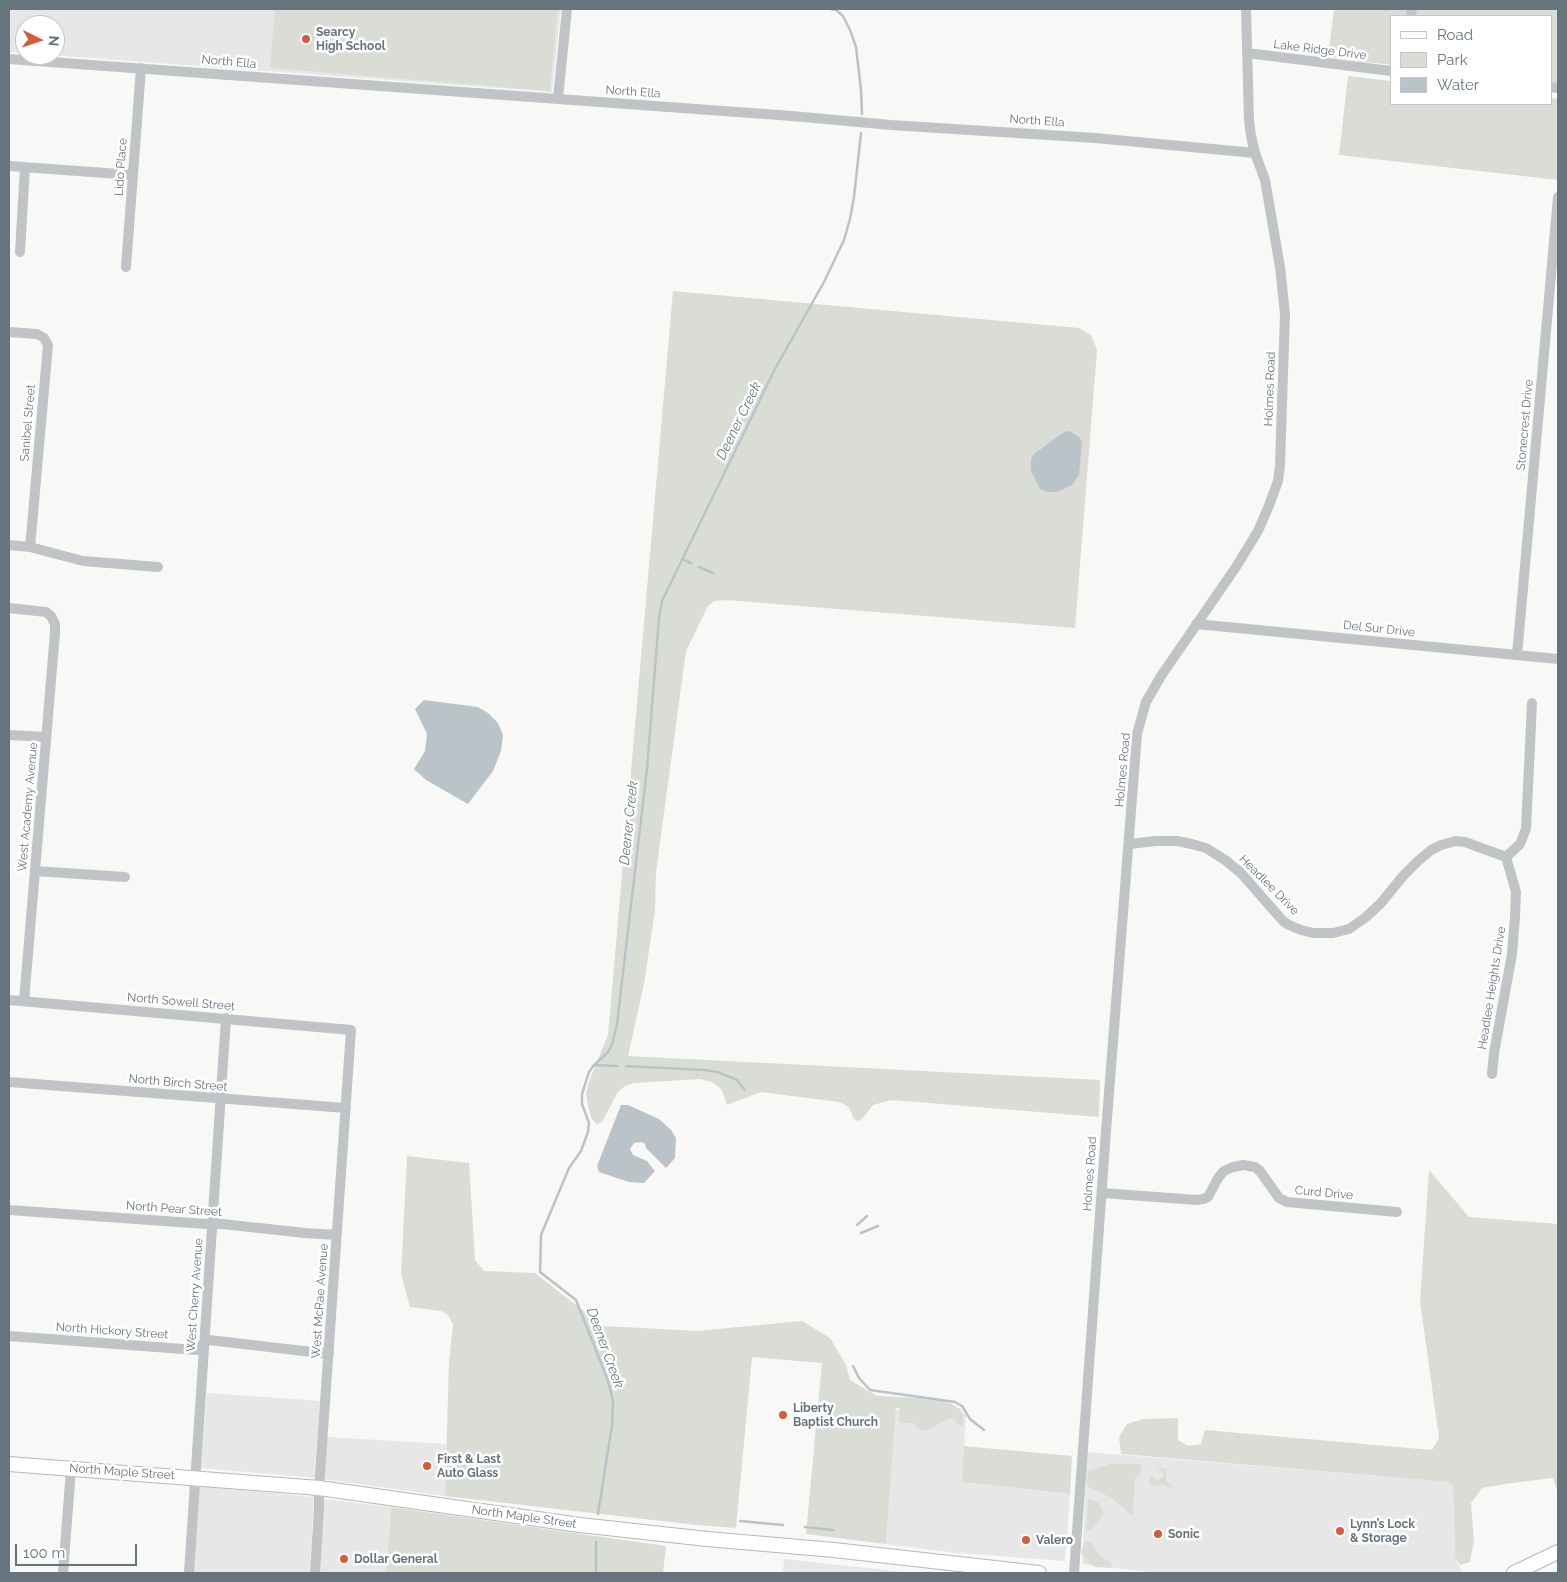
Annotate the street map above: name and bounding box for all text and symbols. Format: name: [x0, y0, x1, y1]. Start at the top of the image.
north arrow: [15, 15, 65, 65]
legend: [1390, 15, 1552, 105]
place label: Searcy High School: [316, 25, 385, 53]
text: Road: [1437, 26, 1473, 44]
marker: Searcy High School: [300, 33, 312, 45]
text: N: [46, 35, 62, 47]
street label: Lake Ridge Drive: [1273, 37, 1367, 63]
text: Park: [1437, 51, 1468, 69]
street label: North Ella: [201, 52, 257, 72]
text: Water: [1437, 76, 1479, 94]
street label: North Ella: [605, 83, 661, 101]
street label: North Ella: [1009, 112, 1065, 130]
street label: Lido Place: [112, 138, 130, 196]
street label: Holmes Road: [1261, 351, 1279, 427]
water label: Deener Creek: [713, 379, 765, 463]
street label: Stonecrest Drive: [1514, 379, 1536, 471]
street label: Sanibel Street: [17, 384, 39, 462]
street label: Del Sur Drive: [1342, 618, 1416, 640]
street label: Holmes Road: [1113, 732, 1133, 808]
street label: West Academy Avenue: [15, 742, 41, 872]
water label: Deener Creek: [616, 780, 642, 866]
street label: Headlee Drive: [1236, 852, 1302, 918]
street label: Headlee Heights Drive: [1475, 925, 1509, 1051]
street label: North Sowell Street: [126, 990, 236, 1014]
street label: North Birch Street: [128, 1072, 228, 1094]
street label: Holmes Road: [1080, 1136, 1100, 1212]
street label: Curd Drive: [1294, 1183, 1354, 1203]
street label: North Pear Street: [126, 1198, 222, 1220]
street label: West Cherry Avenue: [184, 1238, 206, 1352]
street label: West McRae Avenue: [309, 1243, 331, 1359]
water label: Deener Creek: [583, 1305, 627, 1391]
street label: North Hickory Street: [55, 1320, 169, 1342]
place label: Liberty Baptist Church: [793, 1401, 878, 1429]
marker: Liberty Baptist Church: [777, 1409, 789, 1421]
place label: First & Last Auto Glass: [437, 1452, 501, 1480]
marker: First & Last Auto Glass: [421, 1460, 433, 1472]
street label: North Maple Street: [69, 1461, 175, 1483]
street label: North Maple Street: [471, 1503, 577, 1531]
place label: Lynn’s Lock & Storage: [1350, 1517, 1415, 1545]
marker: Lynn’s Lock & Storage: [1334, 1525, 1346, 1537]
place label: Sonic: [1168, 1527, 1200, 1541]
marker: Sonic: [1152, 1528, 1164, 1540]
place label: Valero: [1036, 1533, 1073, 1547]
scale bar: [18, 1534, 140, 1566]
marker: Valero: [1020, 1534, 1032, 1546]
text: 100 m: [23, 1544, 65, 1562]
place label: Dollar General: [354, 1552, 438, 1566]
marker: Dollar General: [338, 1553, 350, 1565]

